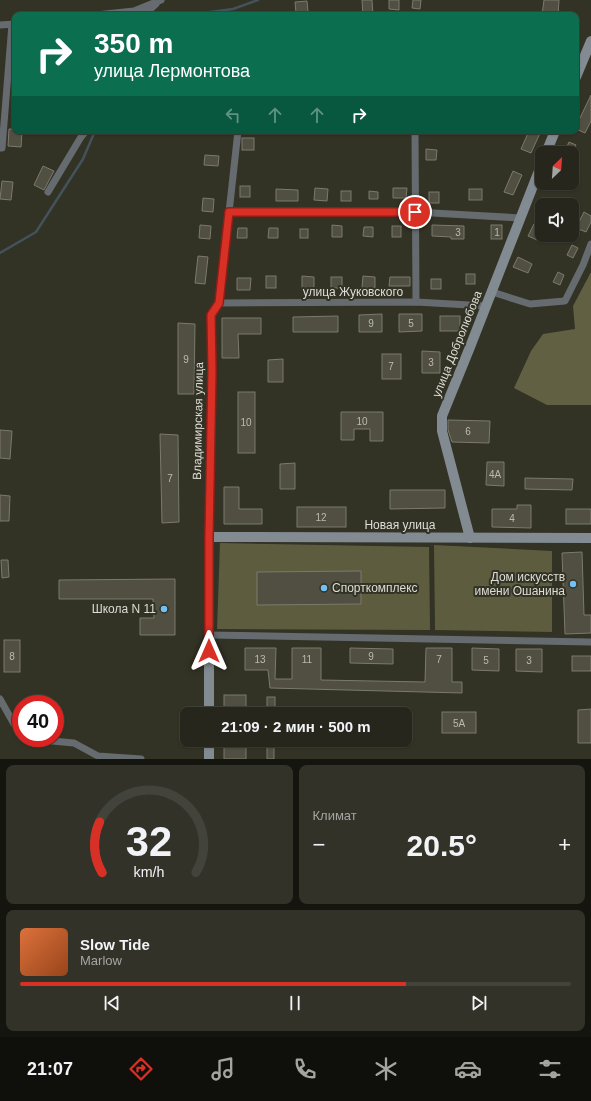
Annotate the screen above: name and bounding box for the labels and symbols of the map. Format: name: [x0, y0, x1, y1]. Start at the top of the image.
north arrow: [535, 146, 579, 190]
pin: [398, 195, 432, 229]
house number: 3: [455, 227, 461, 238]
house number: 1: [494, 227, 500, 238]
street label: улица Жуковского: [303, 285, 404, 299]
street label: улица Добролюбова: [429, 288, 485, 399]
house number: 9: [368, 318, 374, 329]
house number: 5: [408, 318, 414, 329]
house number: 9: [183, 354, 189, 365]
house number: 3: [428, 357, 434, 368]
house number: 7: [388, 361, 394, 372]
street label: Владимирская улица: [190, 362, 206, 480]
house number: 10: [356, 416, 368, 427]
house number: 10: [240, 417, 252, 428]
house number: 6: [465, 426, 471, 437]
house number: 4А: [489, 469, 501, 480]
house number: 7: [167, 473, 173, 484]
house number: 12: [315, 512, 327, 523]
house number: 4: [509, 513, 515, 524]
street label: Новая улица: [364, 518, 436, 532]
place label: Дом искусств имени Ошанина: [474, 570, 565, 598]
marker: Дом искусств имени Ошанина: [568, 579, 578, 589]
place label: Спорткомплекс: [332, 581, 418, 595]
marker: Спорткомплекс: [319, 583, 329, 593]
place label: Школа N 11: [92, 602, 156, 616]
marker: Школа N 11: [159, 604, 169, 614]
position arrow: [188, 630, 230, 672]
house number: 8: [9, 651, 15, 662]
house number: 9: [368, 651, 374, 662]
house number: 13: [254, 654, 266, 665]
house number: 11: [302, 654, 313, 665]
house number: 7: [436, 654, 442, 665]
house number: 5: [483, 655, 489, 666]
house number: 3: [526, 655, 532, 666]
speed limit sign: 40: [12, 695, 64, 747]
house number: 5А: [453, 718, 465, 729]

